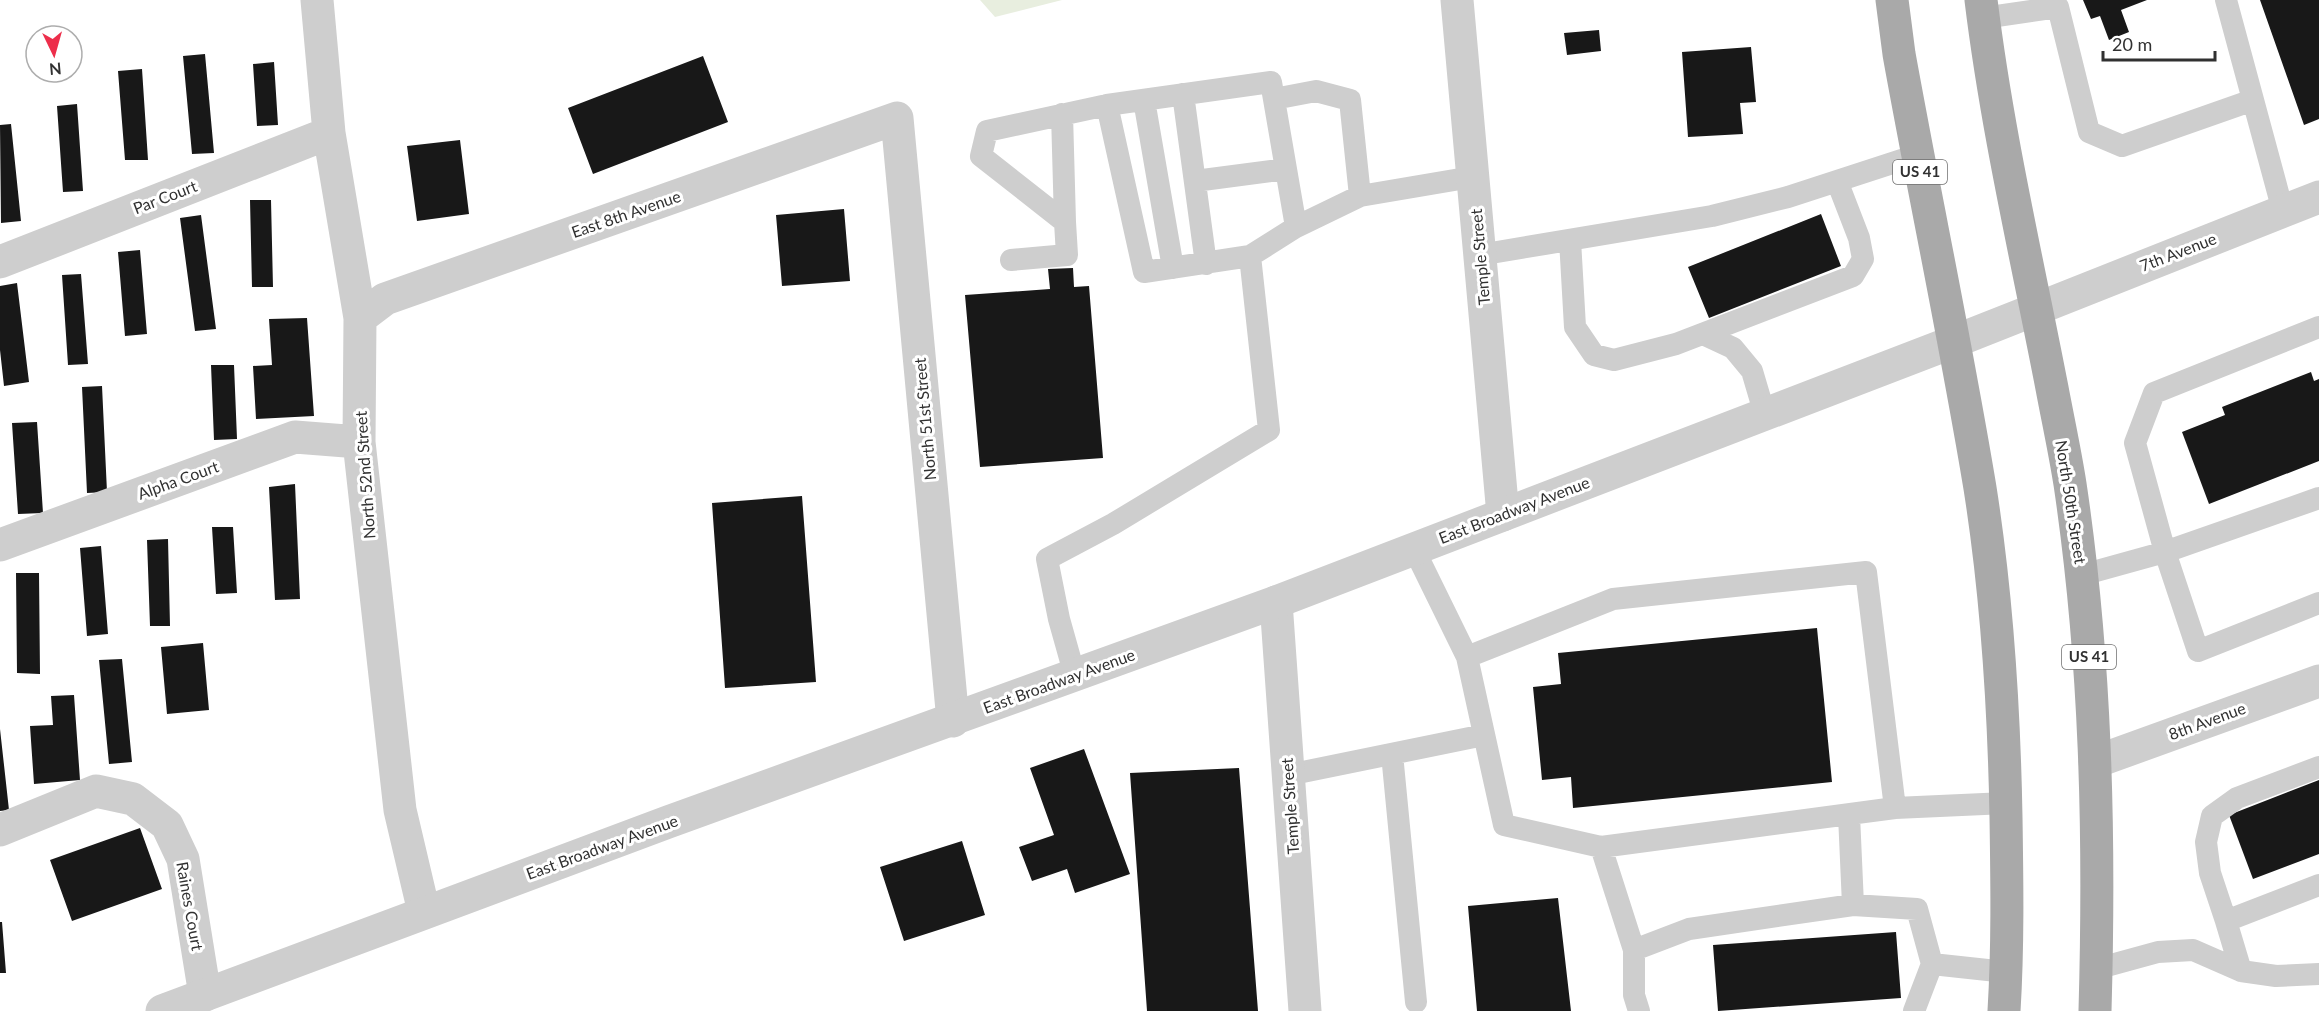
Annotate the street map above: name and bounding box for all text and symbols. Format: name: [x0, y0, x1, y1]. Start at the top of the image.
north arrow: [24, 24, 84, 84]
scale bar: [2103, 24, 2216, 62]
text: 20 m: [2112, 33, 2152, 55]
text: N: [48, 59, 62, 79]
road number: US 41: [1893, 160, 1947, 184]
street label: Par Court: [130, 176, 200, 217]
street label: East 8th Avenue: [569, 186, 683, 241]
street label: Temple Street: [1466, 208, 1493, 306]
street label: 7th Avenue: [2137, 228, 2219, 275]
street label: North 51st Street: [910, 357, 939, 481]
street label: North 52nd Street: [351, 410, 378, 540]
street label: North 50th Street: [2052, 439, 2091, 565]
street label: Alpha Court: [135, 456, 221, 503]
street label: East Broadway Avenue: [1436, 472, 1592, 547]
street label: East Broadway Avenue: [980, 644, 1137, 717]
road number: US 41: [2062, 645, 2116, 669]
street label: 8th Avenue: [2166, 698, 2248, 743]
street label: Temple Street: [1277, 757, 1302, 855]
street label: East Broadway Avenue: [523, 810, 680, 883]
street label: Raines Court: [173, 860, 208, 952]

